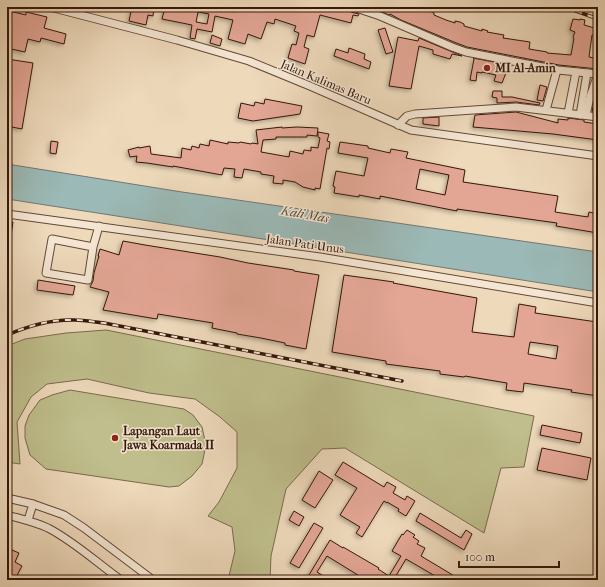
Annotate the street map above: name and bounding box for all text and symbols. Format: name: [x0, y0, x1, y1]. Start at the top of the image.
street label: Jalan Kalimas Baru: [278, 56, 374, 108]
place label: MI Al-Amin: [494, 61, 557, 75]
marker: MI Al-Amin: [482, 63, 492, 73]
water label: Kali Mas: [279, 202, 331, 226]
street label: Jalan Pati Unus: [264, 231, 345, 256]
place label: Lapangan Laut Jawa Koarmada II: [121, 424, 215, 453]
marker: Lapangan Laut Jawa Koarmada II: [110, 433, 120, 443]
scale bar: [459, 543, 559, 569]
text: 100 m: [465, 550, 495, 564]

